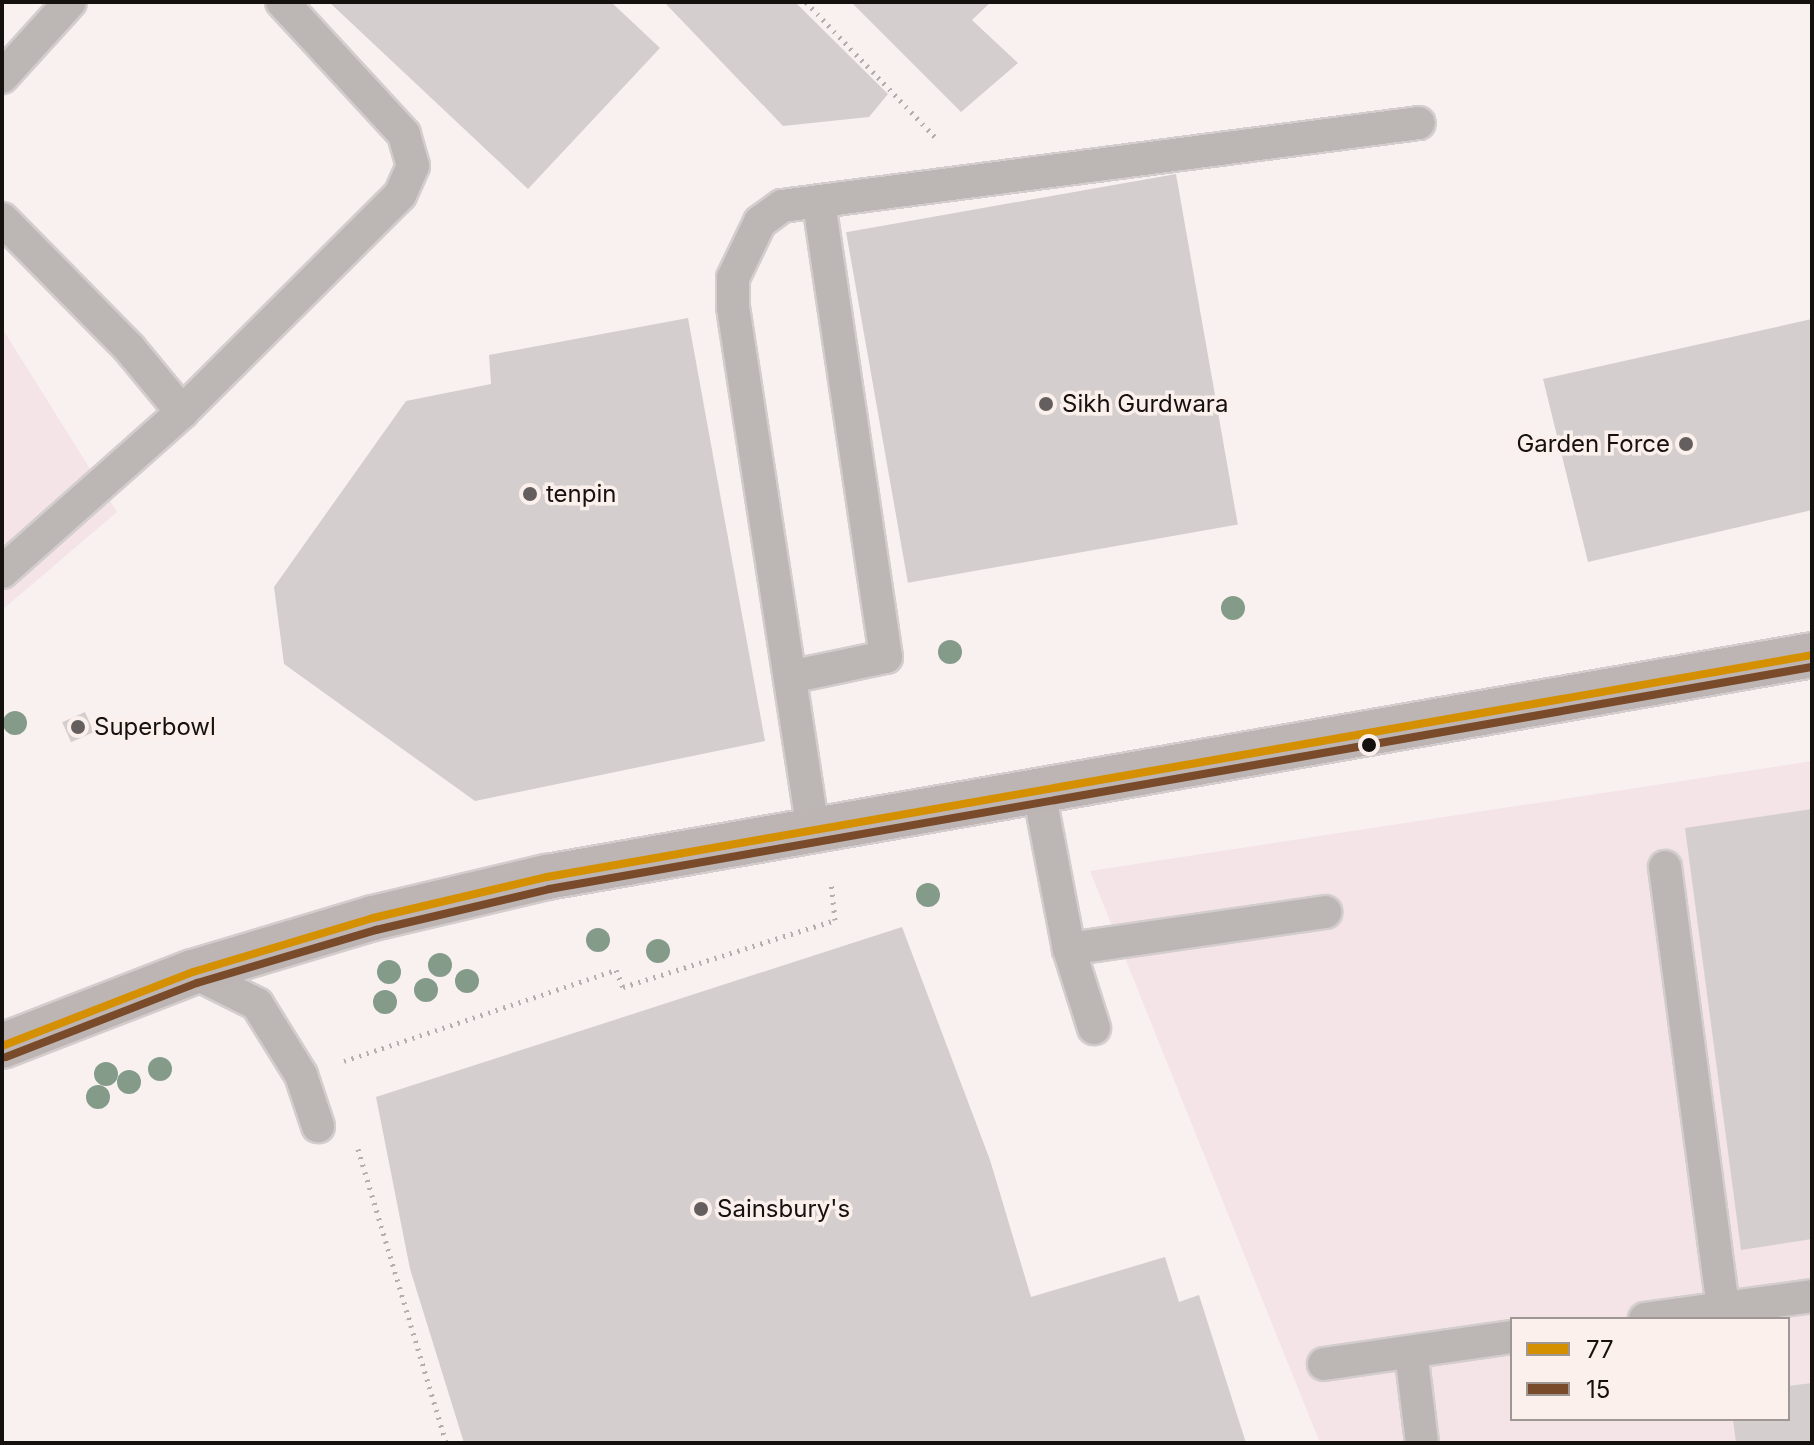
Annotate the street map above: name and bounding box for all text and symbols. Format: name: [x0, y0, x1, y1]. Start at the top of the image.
place label: Sikh Gurdwara: [1062, 390, 1228, 418]
marker: Sikh Gurdwara: [1037, 395, 1055, 413]
place label: Garden Force: [1516, 430, 1670, 458]
marker: Garden Force: [1677, 435, 1695, 453]
place label: tenpin: [546, 480, 616, 508]
marker: tenpin: [521, 485, 539, 503]
place label: Superbowl: [94, 713, 216, 741]
marker: Superbowl: [69, 718, 87, 736]
unlabelled marker: [1361, 737, 1377, 753]
place label: Sainsbury's: [717, 1195, 850, 1223]
marker: Sainsbury's: [692, 1200, 710, 1218]
legend: [1510, 1317, 1790, 1421]
text: 77: [1586, 1335, 1614, 1364]
text: 15: [1586, 1375, 1610, 1404]

